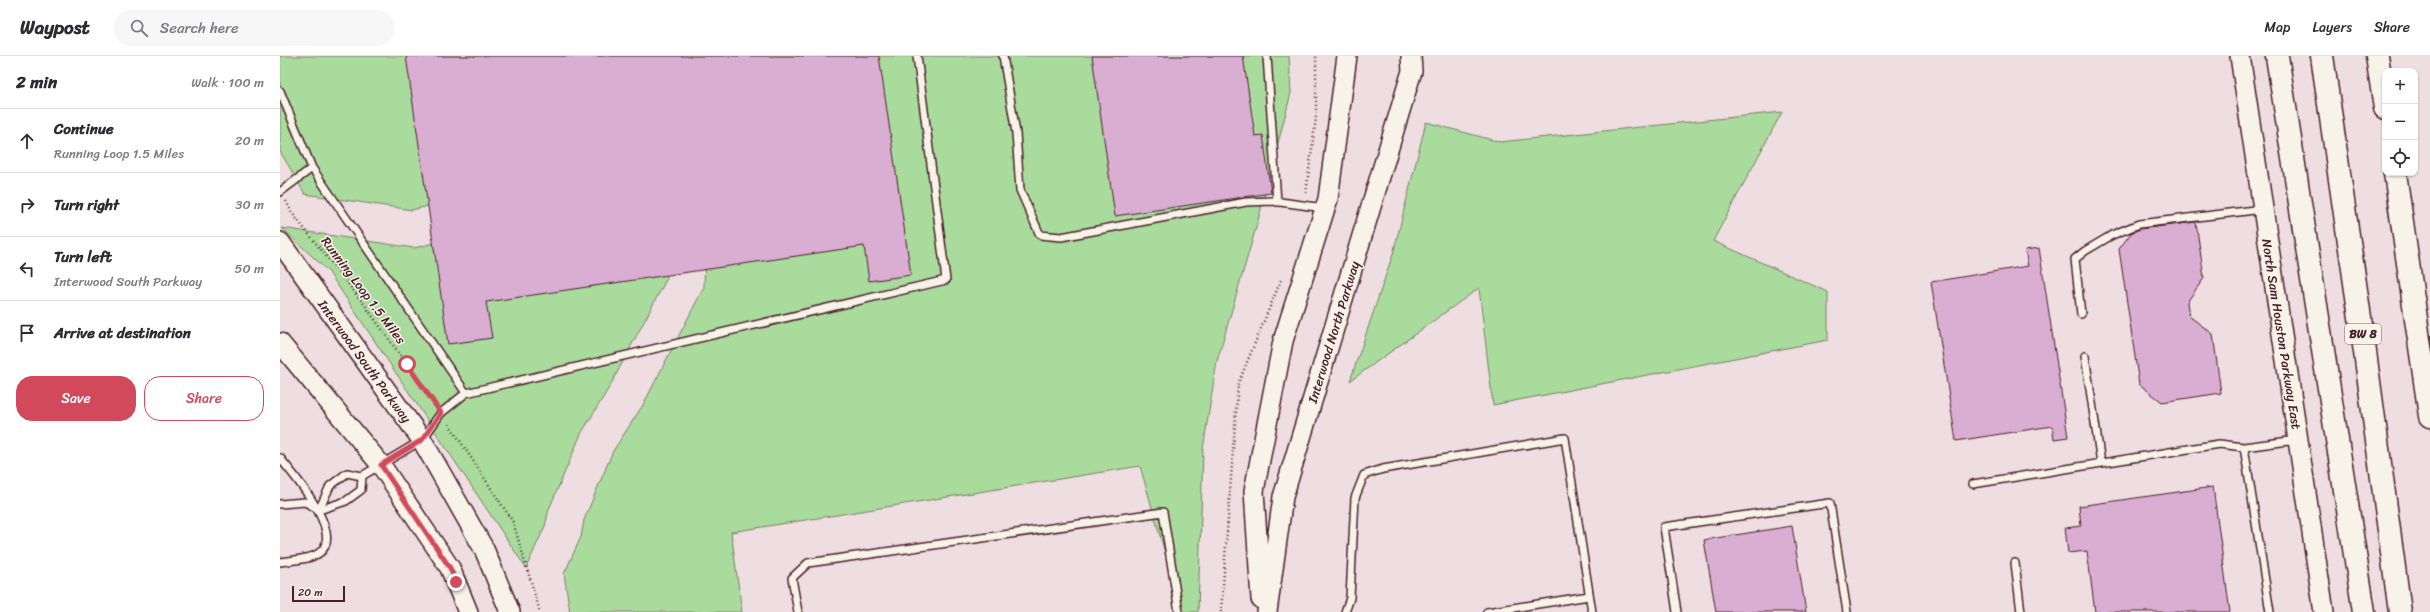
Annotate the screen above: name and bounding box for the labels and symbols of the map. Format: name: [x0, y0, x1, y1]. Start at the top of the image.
street label: Running Loop 1.5 Miles: [315, 231, 412, 349]
street label: North Sam Houston Parkway East: [2255, 237, 2308, 431]
street label: Interwood North Parkway: [1301, 258, 1366, 407]
street label: Interwood South Parkway: [311, 294, 418, 428]
road number: BW 8: [2345, 324, 2381, 344]
route start: [398, 355, 416, 373]
route end: [447, 573, 465, 591]
scale bar: [292, 584, 345, 603]

